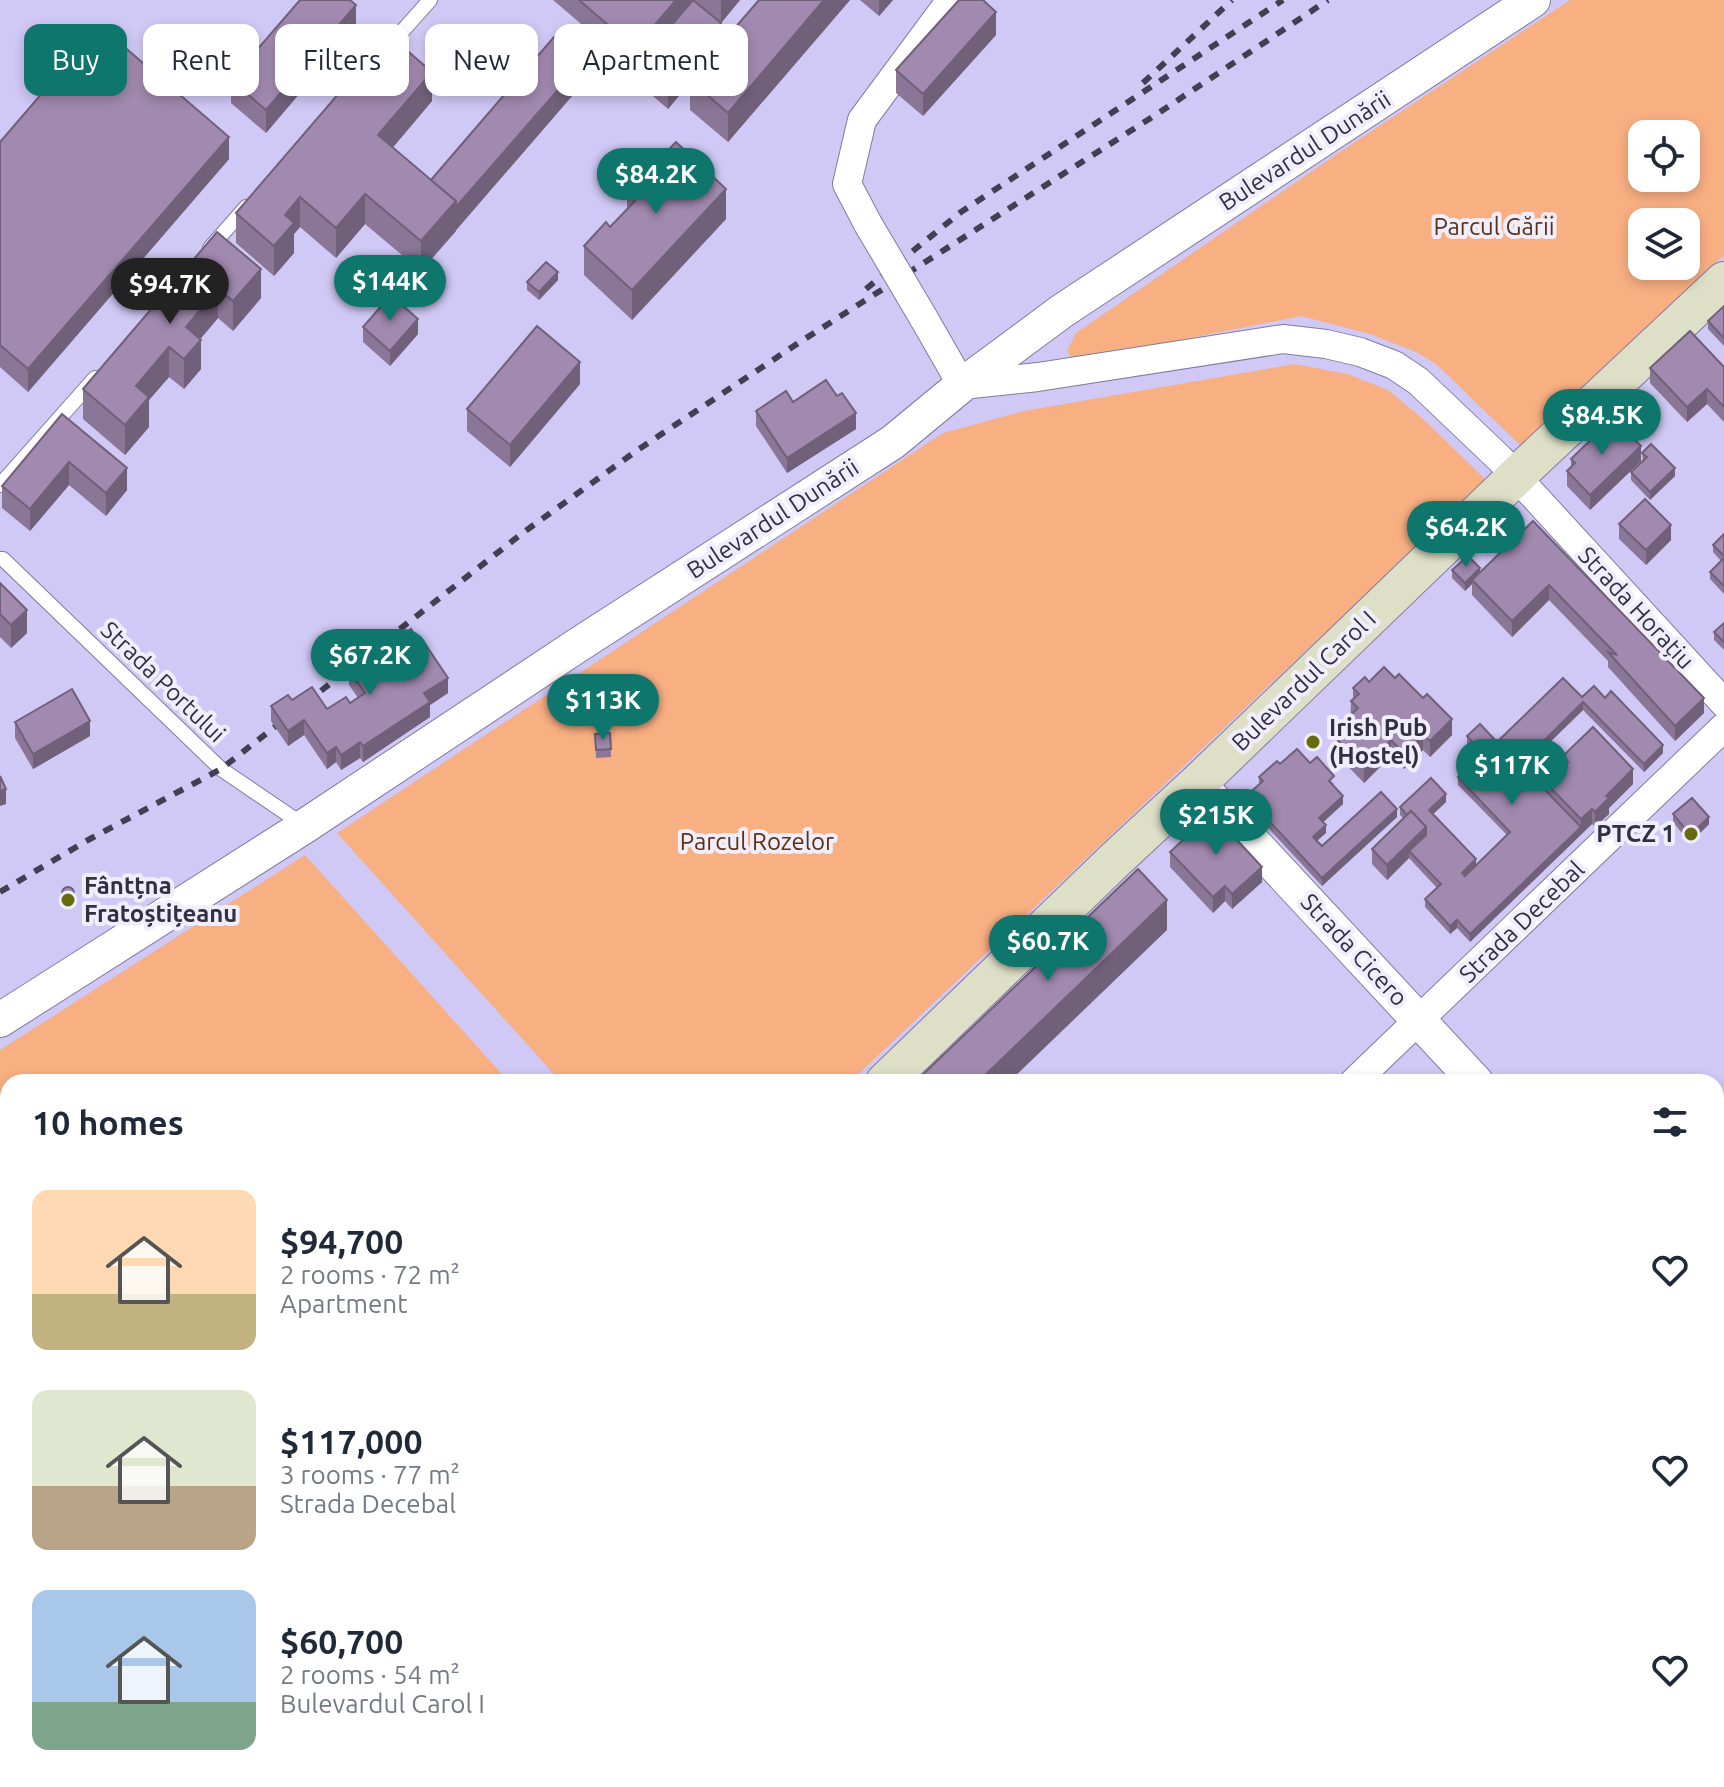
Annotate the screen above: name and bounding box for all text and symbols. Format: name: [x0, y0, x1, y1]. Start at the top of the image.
chip: Buy: [24, 24, 127, 96]
chip: Rent: [143, 24, 259, 96]
chip: Filters: [275, 24, 409, 96]
chip: New: [425, 24, 538, 96]
chip: Apartment: [554, 24, 748, 96]
street label: Bulevardul Dunării: [1214, 85, 1395, 216]
map controls: [1628, 120, 1700, 280]
button: locate: [1628, 120, 1700, 192]
pin: $84.2K: [591, 148, 721, 216]
text: $84.2K: [615, 159, 697, 188]
button: layers: [1628, 208, 1700, 280]
park label: Parcul Gării: [1433, 213, 1555, 240]
pin: $144K: [334, 255, 446, 323]
pin: $94.7K: [105, 258, 235, 326]
text: $144K: [352, 266, 428, 295]
text: $94.7K: [129, 269, 211, 298]
pin: $84.5K: [1537, 389, 1667, 457]
text: $84.5K: [1561, 400, 1643, 429]
street label: Bulevardul Dunării: [682, 453, 863, 584]
pin: $64.2K: [1401, 501, 1531, 569]
text: $64.2K: [1425, 512, 1507, 541]
street label: Strada Horațiu: [1573, 541, 1700, 674]
street label: Bulevardul Carol I: [1226, 605, 1381, 756]
street label: Strada Portului: [96, 616, 231, 747]
pin: $67.2K: [305, 629, 435, 697]
text: $67.2K: [329, 640, 411, 669]
pin: $113K: [547, 674, 659, 742]
text: $113K: [565, 685, 641, 714]
place label: Irish Pub (Hostel): [1329, 714, 1427, 769]
marker: Irish Pub (Hostel): [1304, 733, 1322, 751]
pin: $117K: [1456, 739, 1568, 807]
text: $117K: [1474, 750, 1550, 779]
pin: $215K: [1160, 789, 1272, 857]
text: $215K: [1178, 800, 1254, 829]
place label: PTCZ 1: [1596, 820, 1675, 847]
marker: PTCZ 1: [1682, 825, 1700, 843]
park label: Parcul Rozelor: [680, 828, 834, 855]
street label: Strada Decebal: [1454, 855, 1589, 988]
place label: Fântțna Fratoștițeanu: [84, 872, 237, 927]
street label: Strada Cicero: [1296, 888, 1413, 1011]
marker: Fântțna Fratoștițeanu: [59, 891, 77, 909]
pin: $60.7K: [983, 915, 1113, 983]
text: $60.7K: [1007, 926, 1089, 955]
icon: filters: [1648, 1100, 1692, 1144]
text: 10 homes: [32, 1103, 184, 1141]
icon: home: [96, 1222, 192, 1318]
text: $94,700: [280, 1222, 403, 1260]
icon: heart: [1648, 1248, 1692, 1292]
text: 2 rooms · 72 m²: [280, 1260, 460, 1289]
text: Apartment: [280, 1289, 407, 1318]
icon: home: [96, 1422, 192, 1518]
text: $117,000: [280, 1422, 423, 1460]
icon: heart: [1648, 1448, 1692, 1492]
text: 3 rooms · 77 m²: [280, 1460, 460, 1489]
text: Strada Decebal: [280, 1489, 456, 1518]
icon: home: [96, 1622, 192, 1718]
text: $60,700: [280, 1622, 403, 1660]
icon: heart: [1648, 1648, 1692, 1692]
text: 2 rooms · 54 m²: [280, 1660, 460, 1689]
text: Bulevardul Carol I: [280, 1689, 485, 1718]

